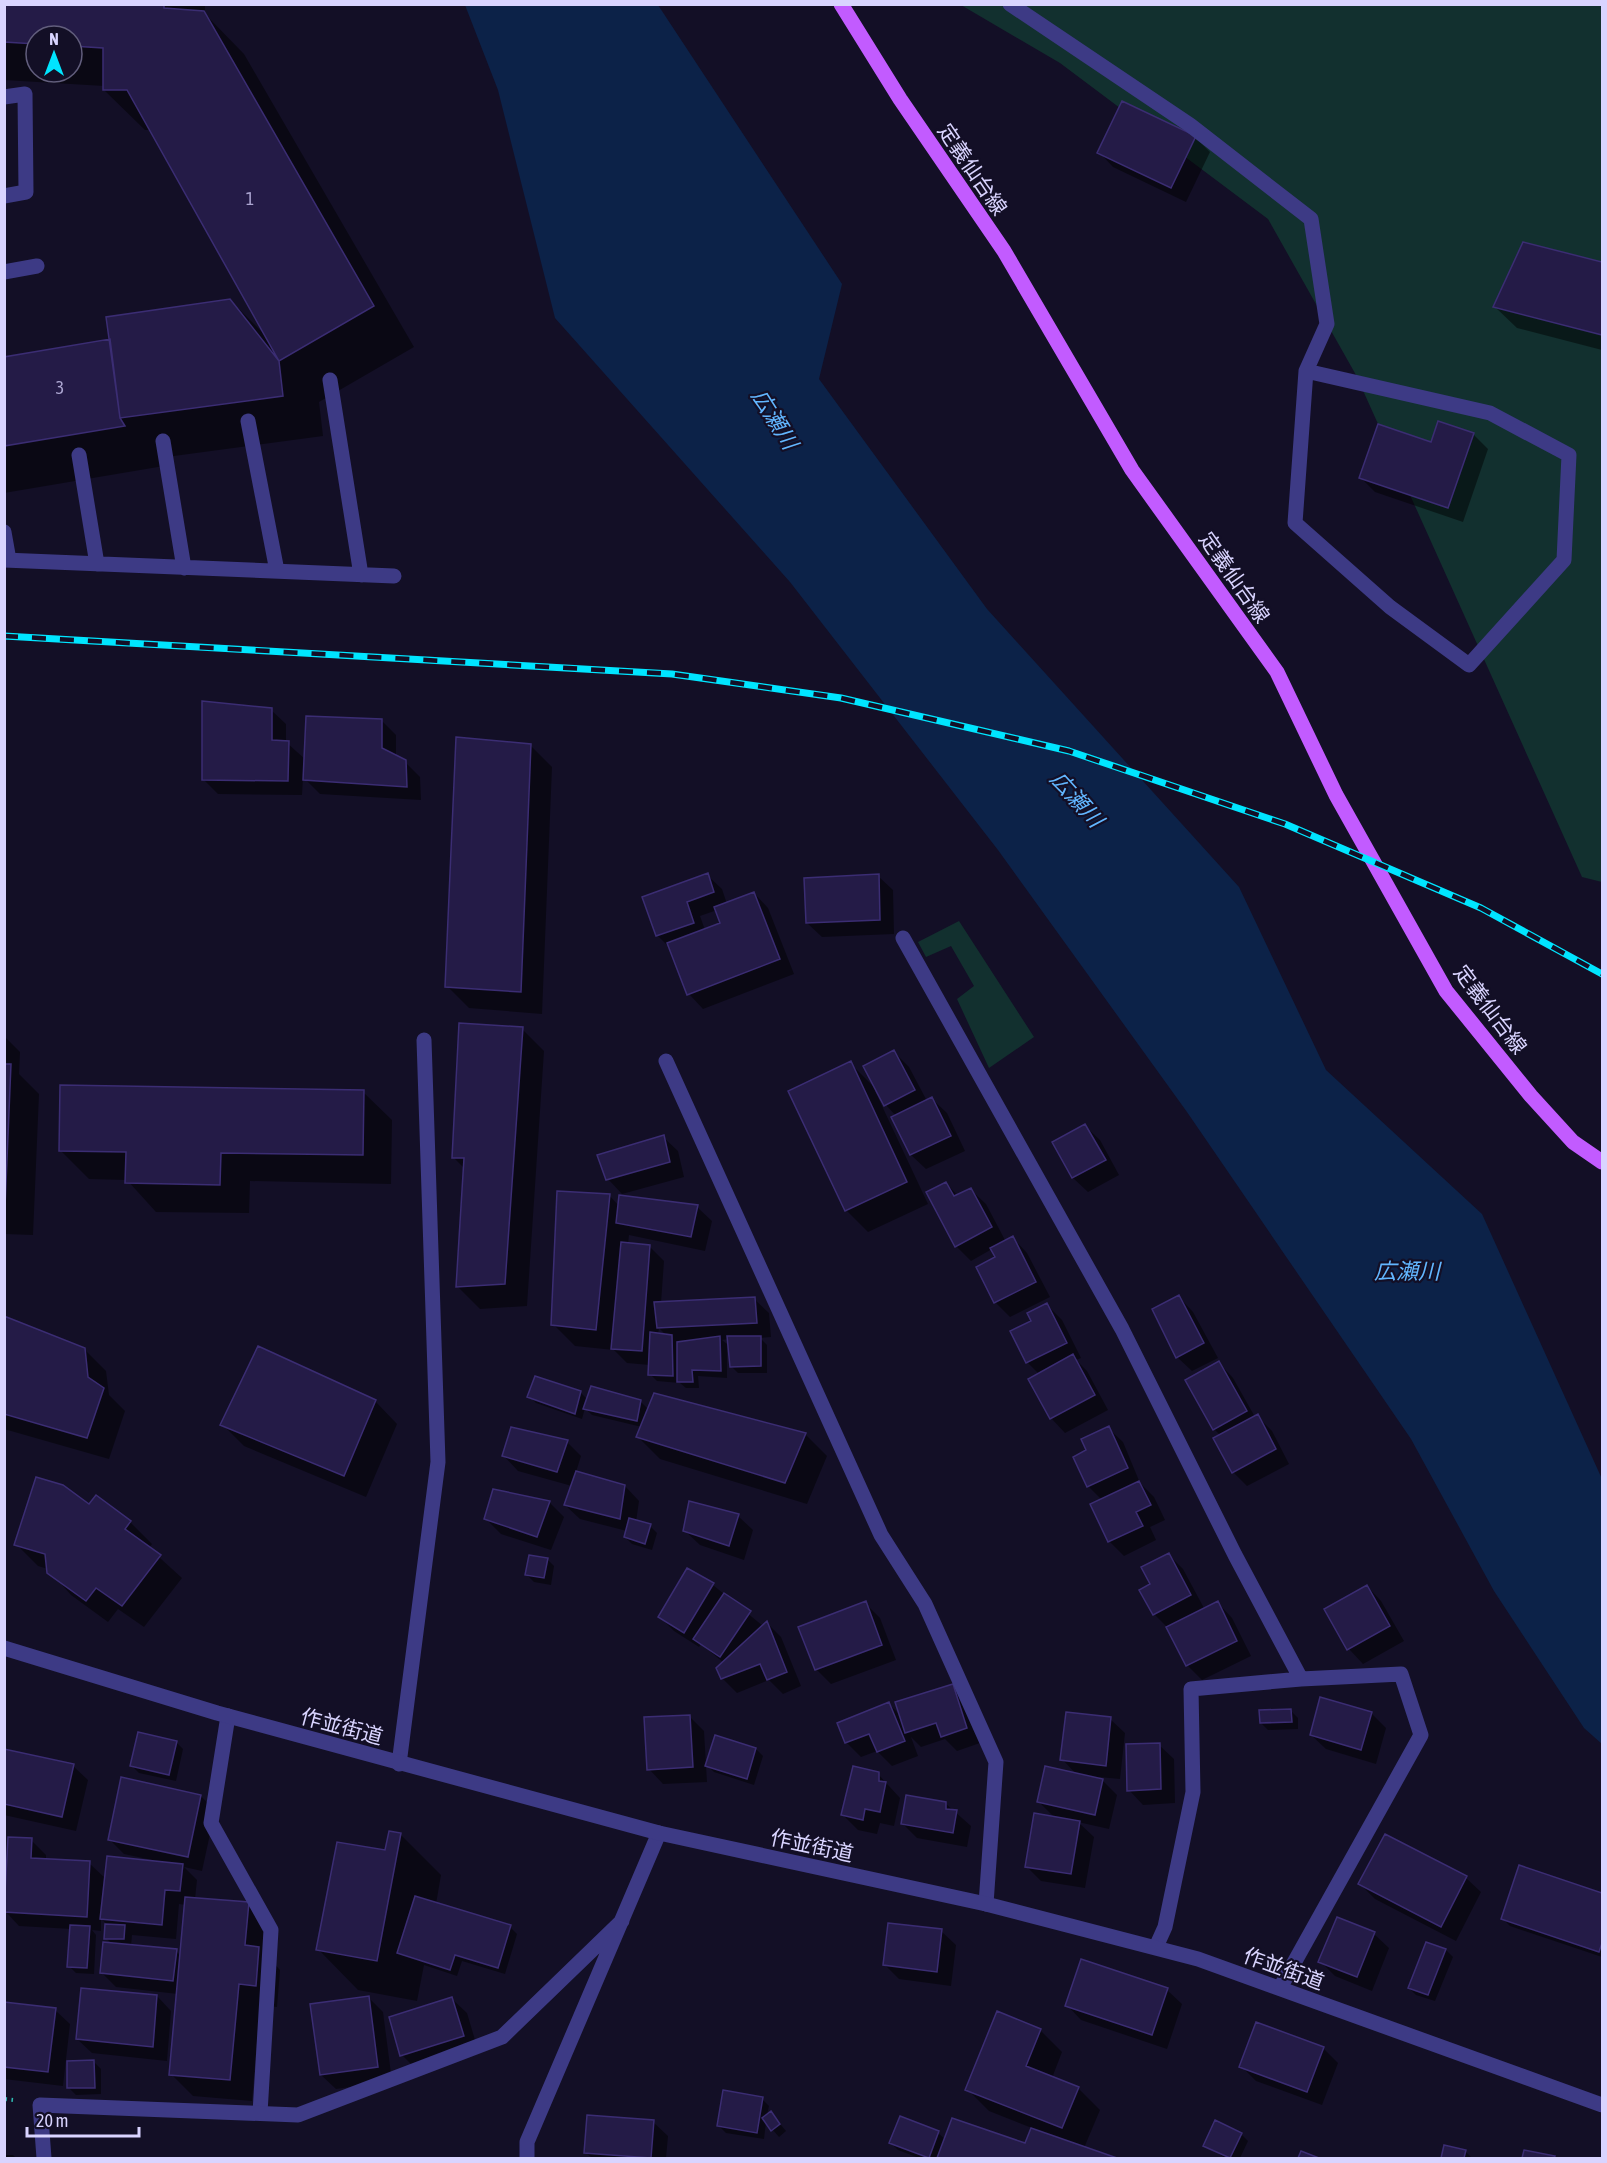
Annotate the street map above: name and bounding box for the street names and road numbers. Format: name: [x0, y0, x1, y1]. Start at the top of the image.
street label: 定義仙台線: [934, 119, 1012, 219]
street label: 定義仙台線: [1195, 527, 1275, 627]
street label: 定義仙台線: [1450, 960, 1532, 1058]
street label: 作並街道: [298, 1704, 386, 1748]
street label: 作並街道: [768, 1825, 856, 1865]
street label: 作並街道: [1240, 1942, 1328, 1994]

